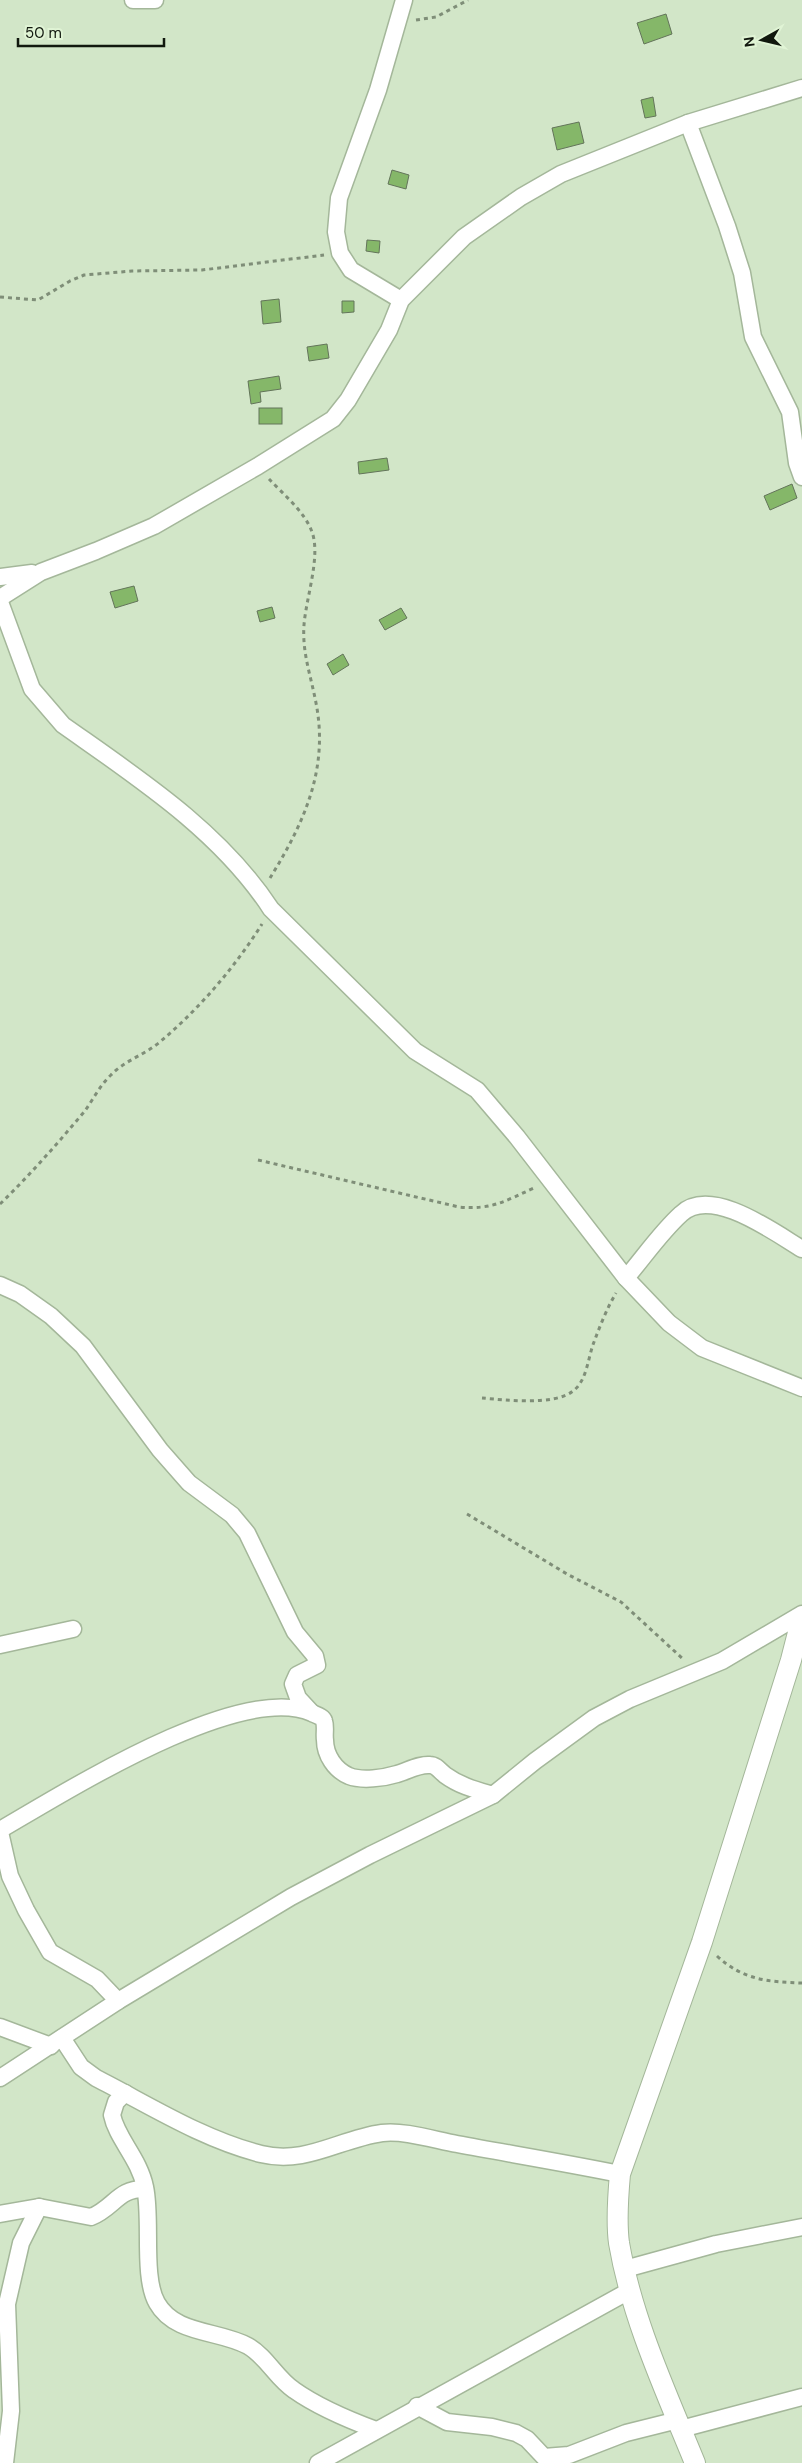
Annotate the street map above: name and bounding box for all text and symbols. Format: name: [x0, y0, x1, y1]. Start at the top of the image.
scale bar: [18, 15, 164, 47]
north arrow: [737, 15, 787, 65]
text: 50 m: [25, 23, 62, 43]
text: N: [740, 35, 759, 48]

